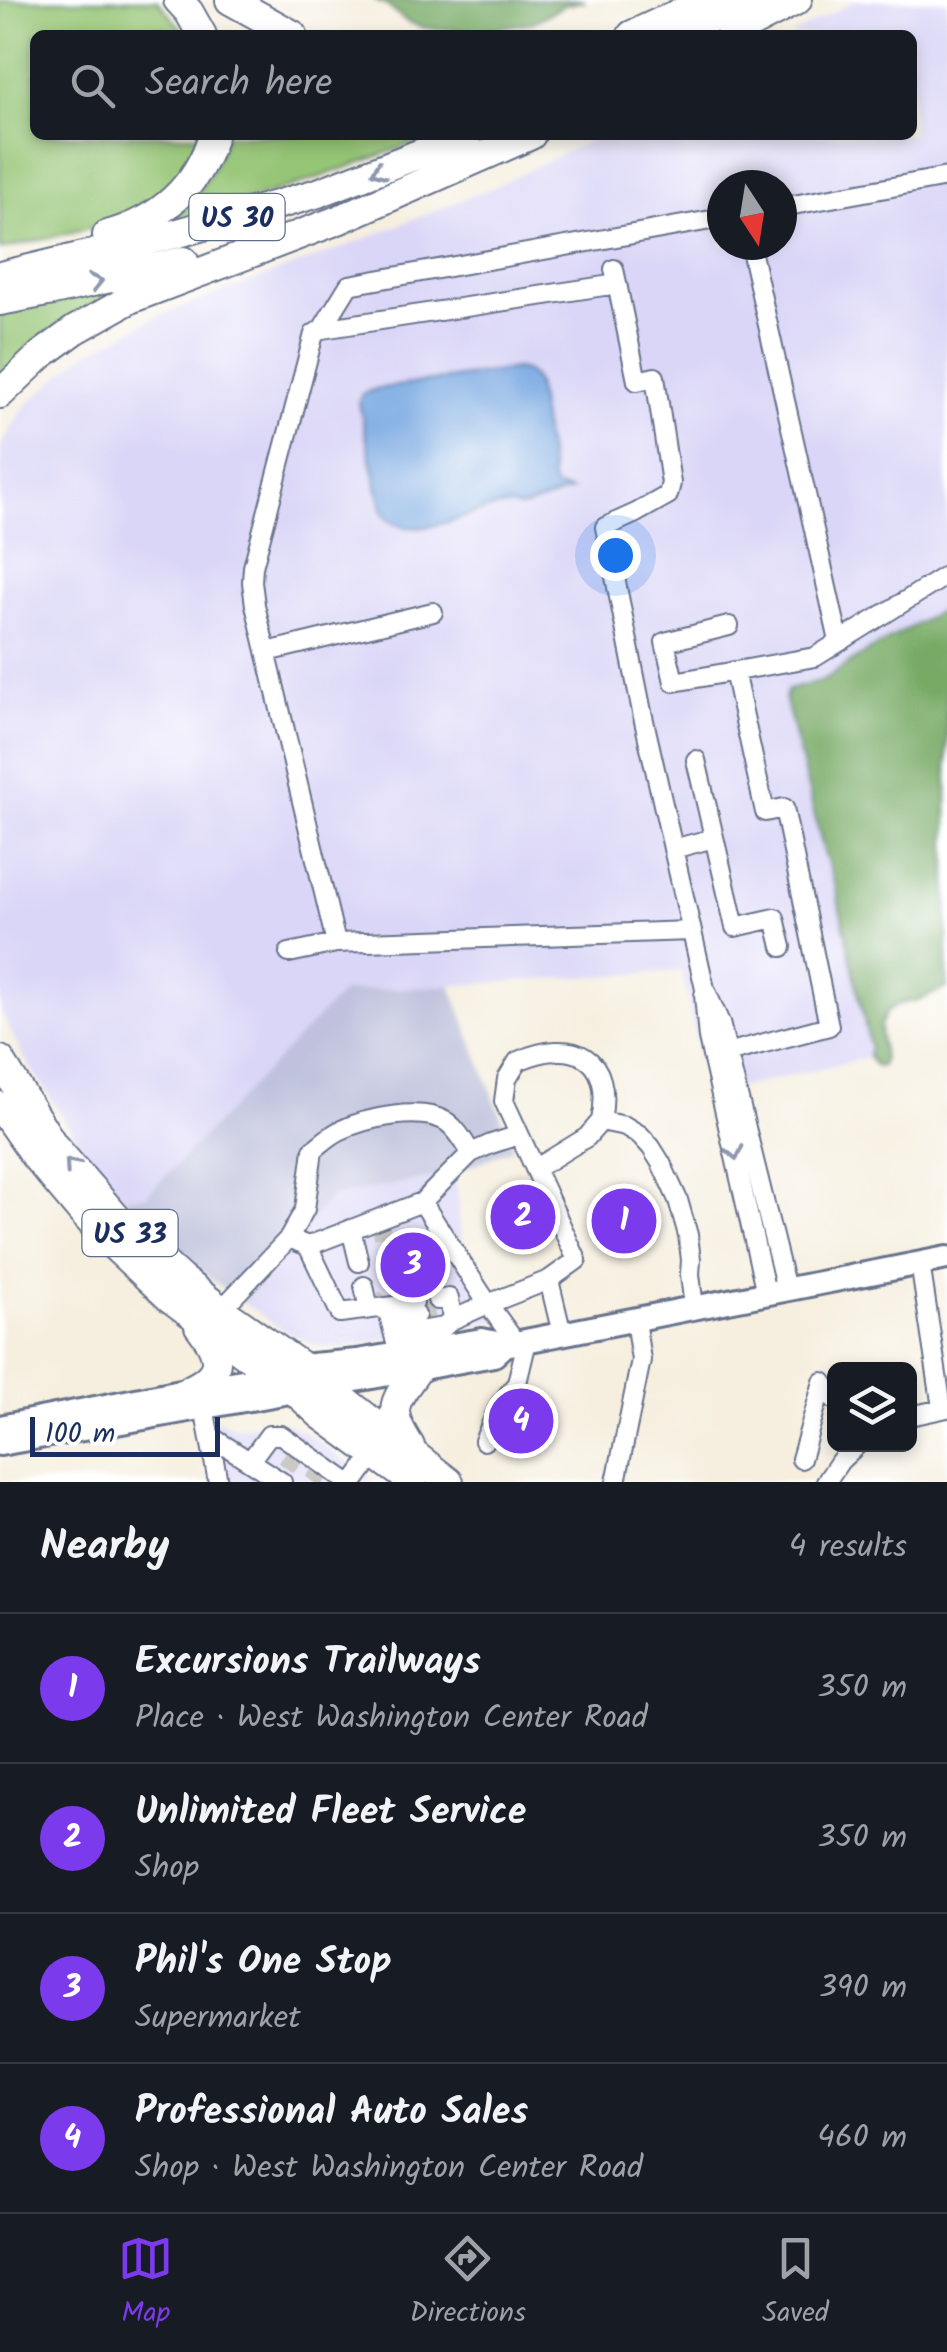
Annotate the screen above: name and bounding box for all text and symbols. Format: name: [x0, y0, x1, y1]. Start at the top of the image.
search box: [30, 30, 917, 140]
text: Search here: [145, 55, 332, 115]
icon: search: [65, 58, 120, 113]
one-way arrow: [370, 159, 387, 180]
north arrow: [707, 170, 797, 260]
road number: US 30: [190, 194, 284, 240]
one-way arrow: [87, 273, 104, 294]
your location: [590, 530, 641, 581]
one-way arrow: [723, 1144, 744, 1161]
one-way arrow: [64, 1158, 82, 1177]
pin: 2: [490, 1180, 556, 1254]
pin: 1: [592, 1184, 656, 1258]
road number: US 33: [82, 1210, 178, 1256]
pin: 3: [380, 1228, 446, 1302]
map controls: [827, 1362, 917, 1452]
button: layers: [827, 1362, 917, 1452]
pin: 4: [488, 1384, 554, 1458]
scale bar: [30, 1412, 220, 1456]
text: 100 m: [45, 1412, 115, 1457]
text: Nearby: [40, 1514, 169, 1581]
text: 4 results: [789, 1522, 907, 1573]
text: Excursions Trailways: [135, 1633, 481, 1693]
text: 1: [68, 1663, 77, 1714]
text: 350 m: [817, 1663, 907, 1714]
text: Place · West Washington Center Road: [135, 1693, 648, 1744]
text: Unlimited Fleet Service: [135, 1783, 526, 1843]
text: 2: [63, 1813, 82, 1864]
text: 350 m: [817, 1813, 907, 1864]
text: Shop: [135, 1843, 199, 1894]
text: Phil's One Stop: [135, 1933, 392, 1993]
text: 3: [64, 1963, 81, 2014]
text: 390 m: [819, 1963, 907, 2014]
text: Supermarket: [135, 1993, 301, 2044]
text: Professional Auto Sales: [135, 2083, 528, 2143]
text: 4: [64, 2113, 81, 2164]
text: 460 m: [817, 2113, 907, 2164]
text: Shop · West Washington Center Road: [135, 2143, 643, 2194]
tab: Map: [118, 2231, 173, 2336]
tab: Directions: [410, 2231, 526, 2336]
tab: Saved: [762, 2231, 829, 2336]

